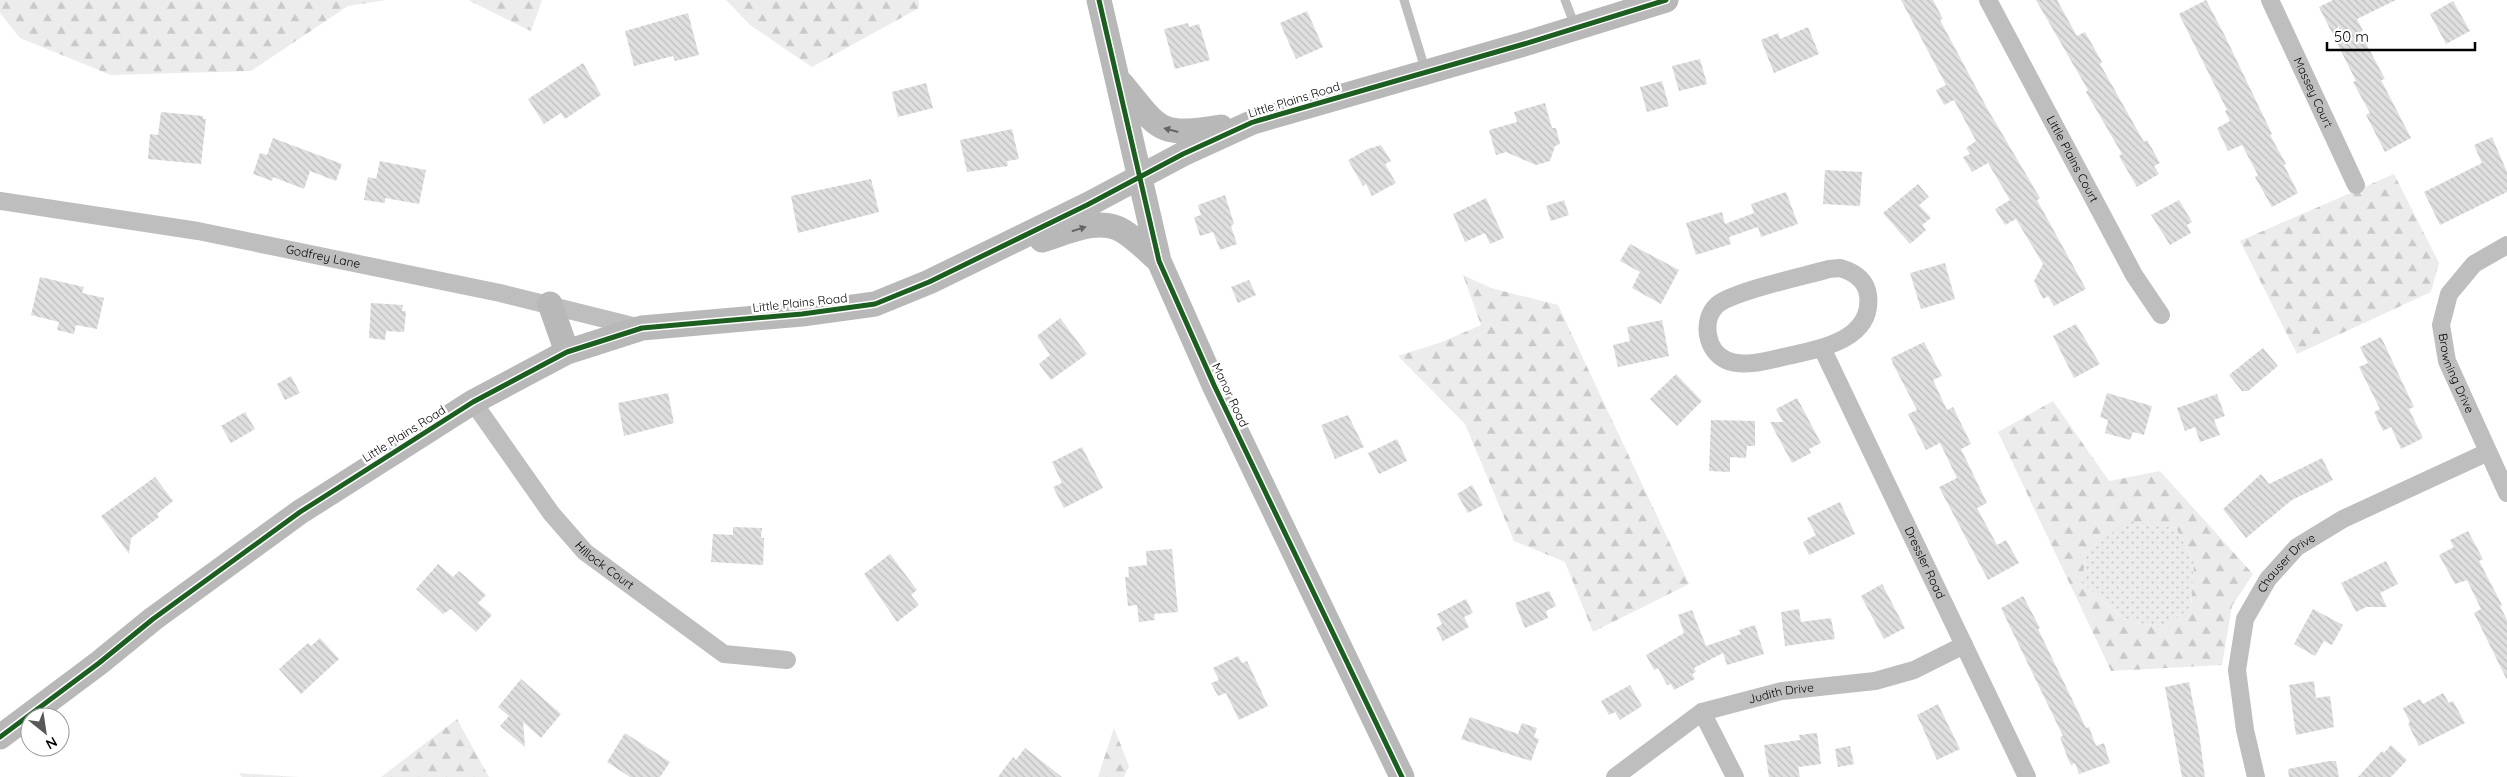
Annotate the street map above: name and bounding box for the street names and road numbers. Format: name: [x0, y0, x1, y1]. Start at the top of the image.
street label: Massey Court: [2291, 55, 2336, 130]
street label: Little Plains Road: [1246, 78, 1342, 121]
street label: Little Plains Court: [2044, 113, 2102, 205]
street label: Godfrey Lane: [285, 241, 362, 271]
street label: Little Plains Road: [752, 290, 848, 315]
street label: Browning Drive: [2436, 332, 2478, 416]
street label: Manor Road: [1209, 360, 1252, 429]
street label: Little Plains Road: [359, 402, 448, 465]
street label: Dressler Road: [1901, 524, 1949, 601]
street label: Chauser Drive: [2254, 530, 2318, 595]
street label: Hillock Court: [572, 538, 637, 592]
street label: Judith Drive: [1746, 680, 1815, 707]

